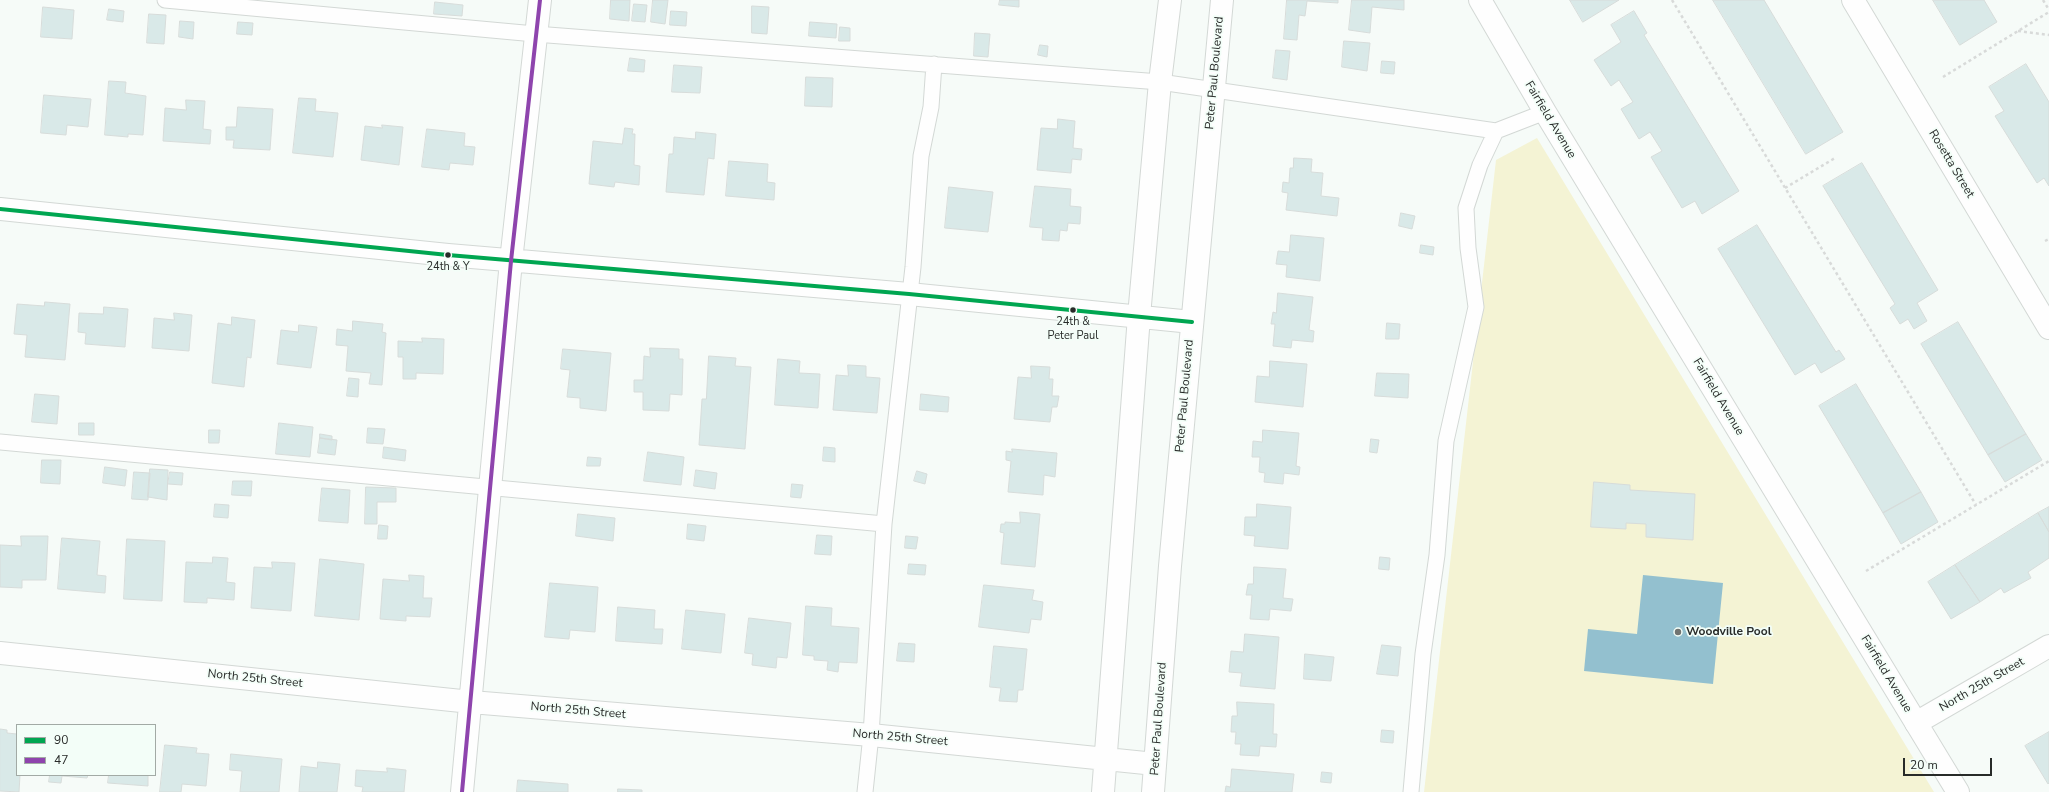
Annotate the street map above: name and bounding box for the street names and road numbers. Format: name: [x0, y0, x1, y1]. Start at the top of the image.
street label: Peter Paul Boulevard: [1203, 16, 1227, 130]
street label: Fairfield Avenue: [1521, 79, 1579, 161]
street label: Rosetta Street: [1925, 127, 1977, 201]
street label: Peter Paul Boulevard: [1173, 339, 1197, 453]
street label: Fairfield Avenue: [1689, 356, 1747, 438]
street label: Fairfield Avenue: [1857, 633, 1915, 715]
street label: North 25th Street: [1937, 655, 2027, 715]
street label: Peter Paul Boulevard: [1148, 662, 1170, 776]
street label: North 25th Street: [207, 667, 303, 691]
street label: North 25th Street: [530, 700, 626, 722]
street label: North 25th Street: [852, 727, 948, 749]

